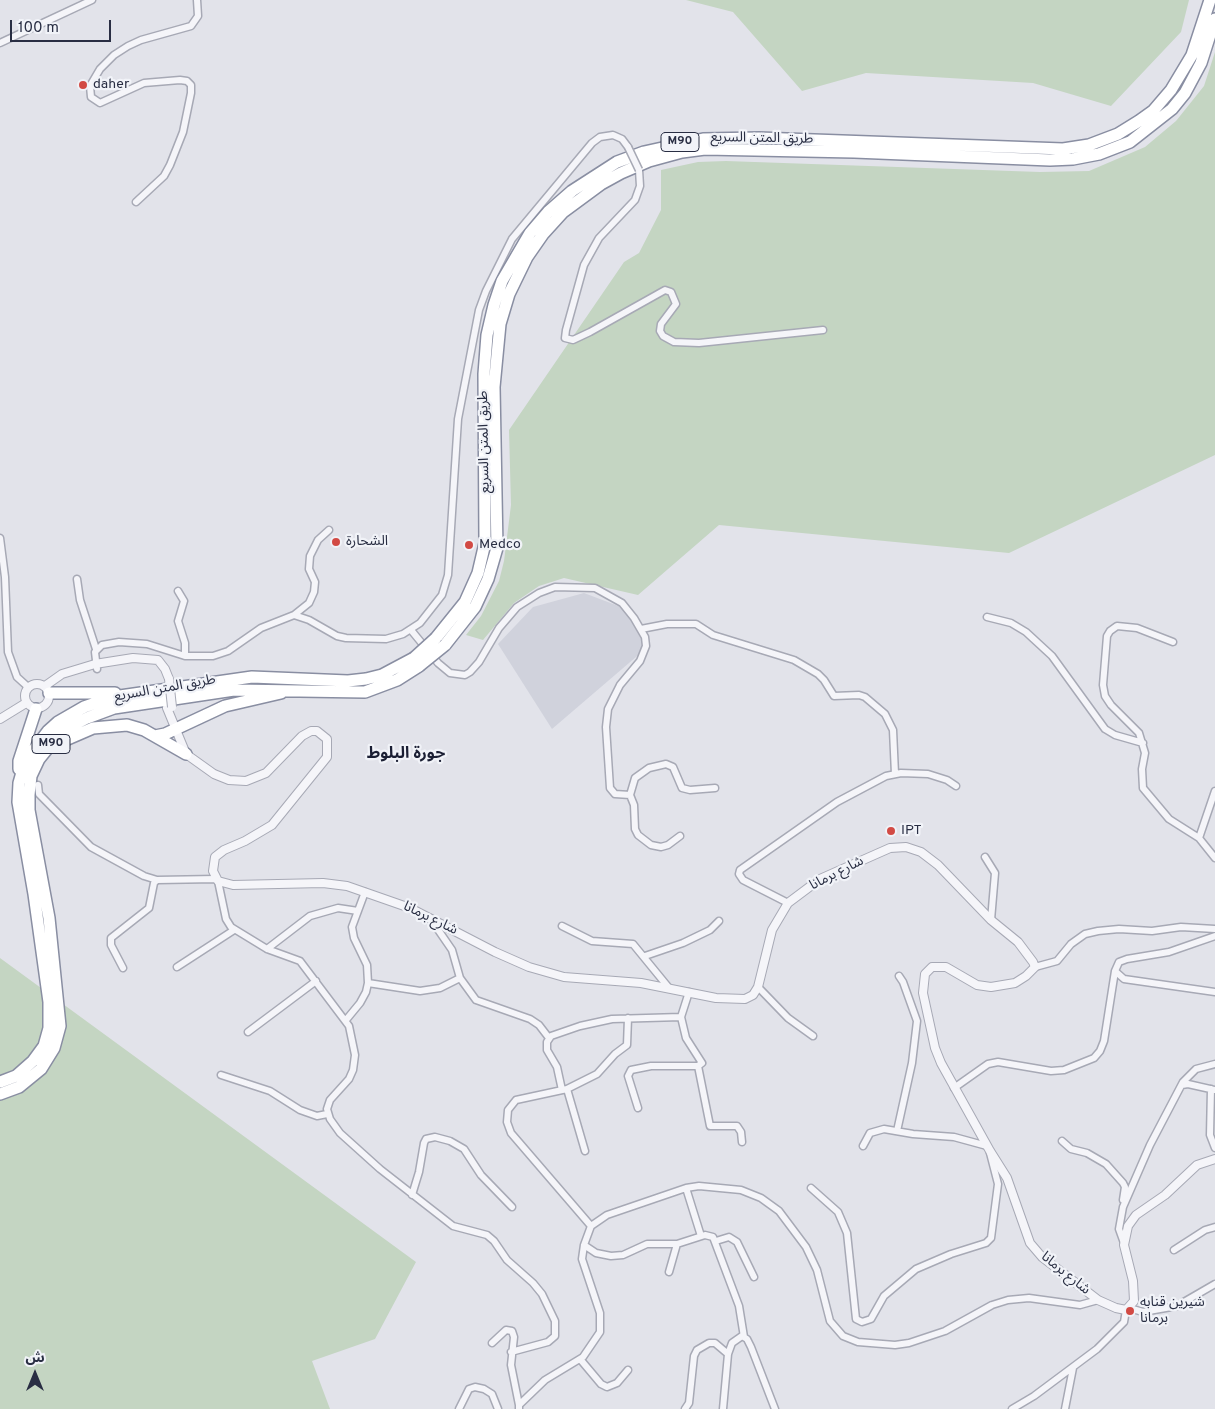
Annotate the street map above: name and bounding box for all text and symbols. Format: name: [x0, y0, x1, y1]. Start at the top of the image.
scale bar: [12, 10, 114, 42]
text: 100 m: [18, 19, 59, 38]
place label: daher: [93, 77, 129, 93]
marker: daher: [77, 79, 89, 91]
street label: طريق المتن السريع: [710, 130, 814, 148]
road number: M90: [661, 132, 699, 152]
street label: طريق المتن السريع: [476, 390, 494, 494]
place label: الشحارة: [346, 534, 388, 550]
marker: الشحارة: [330, 536, 342, 548]
place label: Medco: [479, 537, 521, 553]
marker: Medco: [463, 539, 475, 551]
street label: طريق المتن السريع: [113, 672, 217, 706]
road number: M90: [32, 734, 70, 754]
district label: جورة البلوط: [367, 745, 445, 765]
place label: IPT: [901, 823, 922, 839]
marker: IPT: [885, 825, 897, 837]
street label: شارع برمانا: [807, 853, 867, 895]
street label: شارع برمانا: [400, 899, 460, 939]
street label: شارع برمانا: [1037, 1249, 1093, 1299]
place label: شيرين قنابه برمانا: [1140, 1295, 1205, 1328]
marker: شيرين قنابه برمانا: [1124, 1305, 1136, 1317]
north arrow: [10, 1349, 60, 1399]
text: ش: [25, 1350, 45, 1367]

